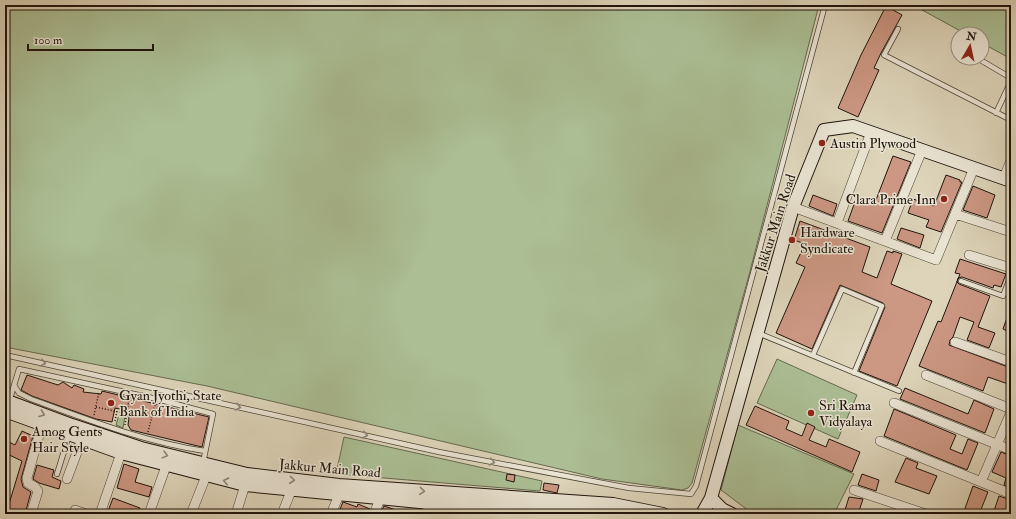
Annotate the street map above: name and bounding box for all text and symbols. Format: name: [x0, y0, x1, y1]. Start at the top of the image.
scale bar: [28, 26, 153, 52]
north arrow: [950, 26, 990, 66]
text: N: [965, 29, 978, 44]
text: 100 m: [34, 33, 63, 48]
place label: Austin Plywood: [829, 135, 916, 153]
marker: Austin Plywood: [817, 138, 827, 148]
street label: Jakkur Main Road: [751, 172, 799, 275]
place label: Clara Prime Inn: [846, 191, 936, 208]
marker: Clara Prime Inn: [939, 194, 949, 204]
place label: Hardware Syndicate: [800, 224, 855, 258]
marker: Hardware Syndicate: [787, 235, 797, 245]
one-way arrow: [40, 359, 46, 367]
place label: Gyan Jyothi, State Bank of India: [119, 387, 221, 420]
place label: Sri Rama Vidyalaya: [819, 397, 873, 431]
marker: Gyan Jyothi, State Bank of India: [106, 398, 116, 408]
one-way arrow: [235, 402, 241, 410]
marker: Sri Rama Vidyalaya: [806, 408, 816, 418]
one-way arrow: [38, 409, 45, 417]
place label: Amog Gents Hair Style: [31, 423, 103, 457]
one-way arrow: [361, 430, 368, 439]
marker: Amog Gents Hair Style: [19, 434, 29, 444]
one-way arrow: [162, 450, 168, 458]
street label: Jakkur Main Road: [277, 455, 382, 481]
one-way arrow: [489, 457, 495, 465]
one-way arrow: [289, 475, 295, 484]
one-way arrow: [223, 477, 229, 485]
one-way arrow: [419, 487, 425, 496]

